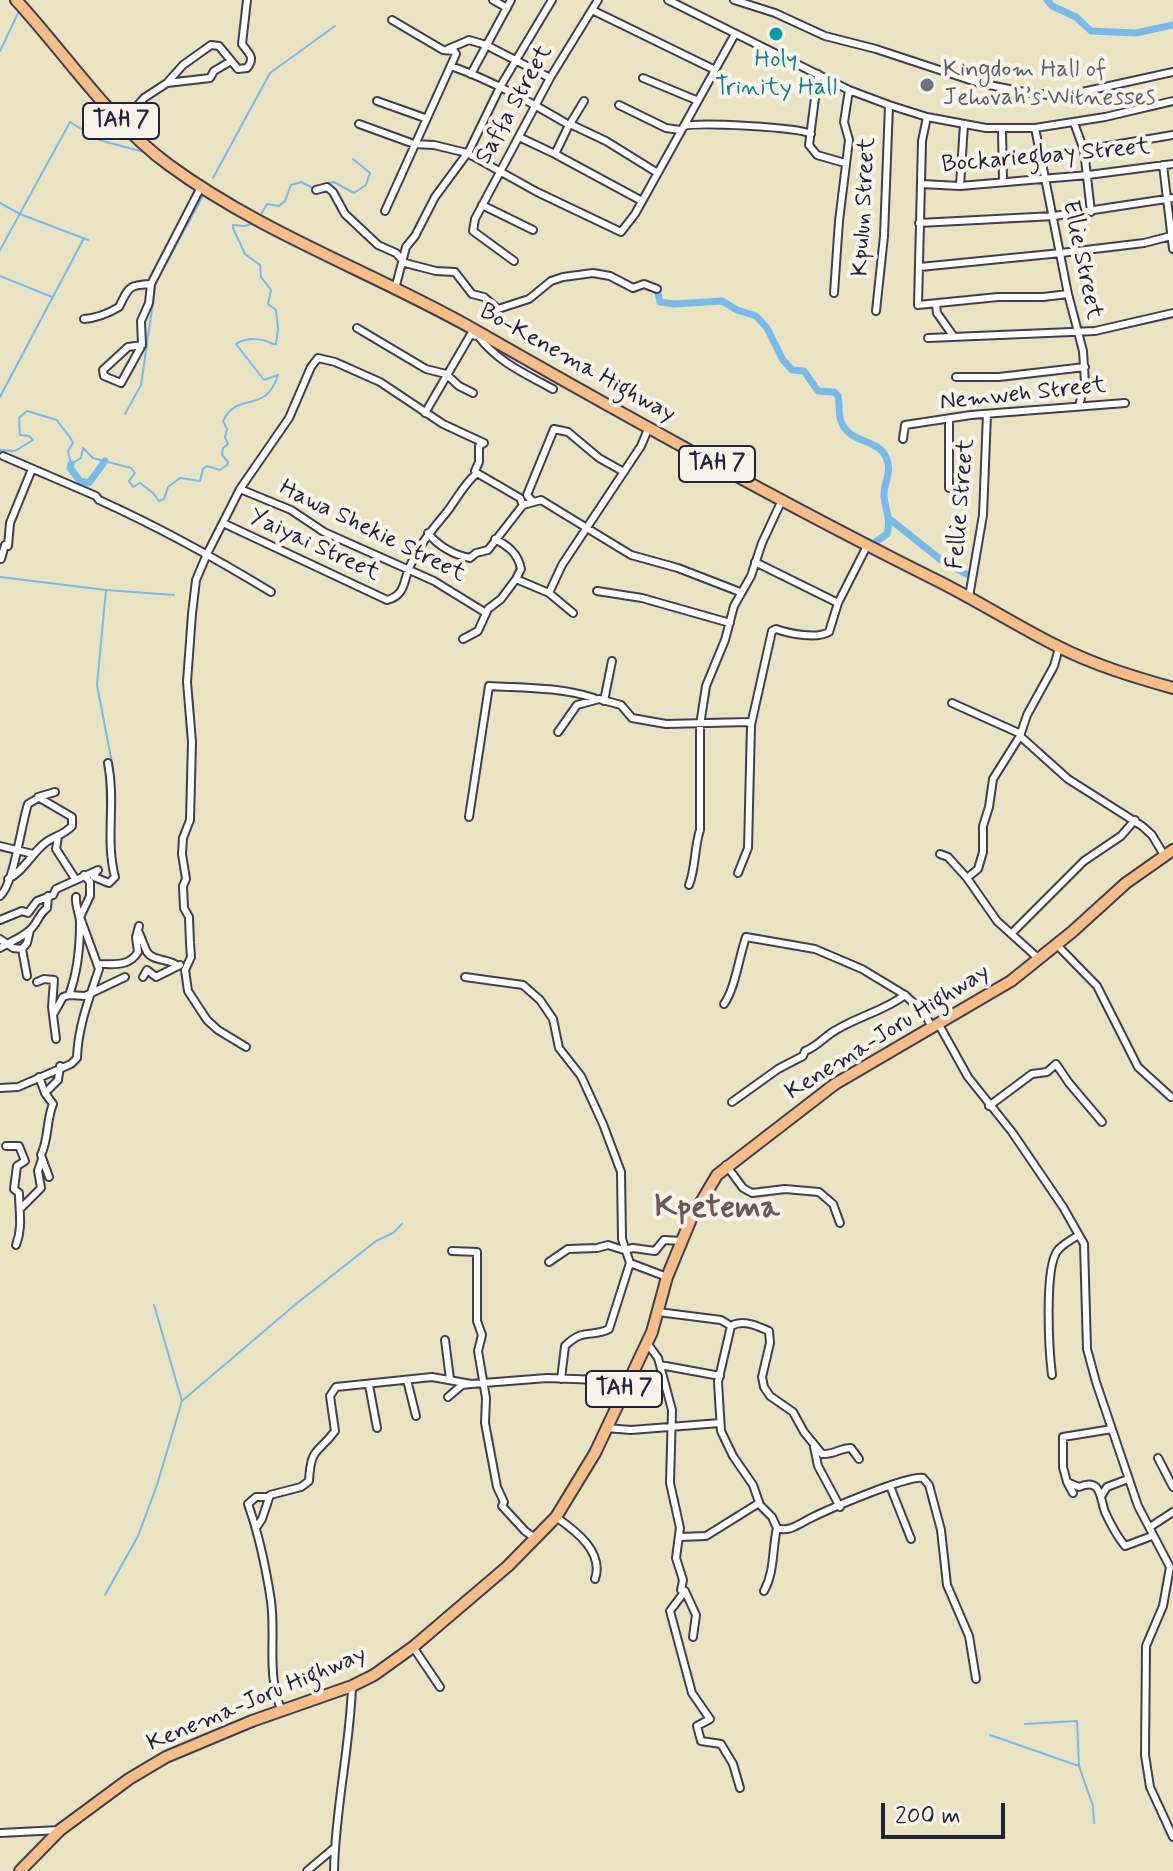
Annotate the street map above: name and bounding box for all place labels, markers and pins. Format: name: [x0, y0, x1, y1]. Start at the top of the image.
marker: Holy Trinity Hall: [767, 25, 785, 43]
place label: Holy Trinity Hall: [715, 47, 837, 103]
place label: Kingdom Hall of Jehovah’s Witnesses: [943, 57, 1155, 113]
marker: Kingdom Hall of Jehovah’s Witnesses: [918, 76, 936, 94]

